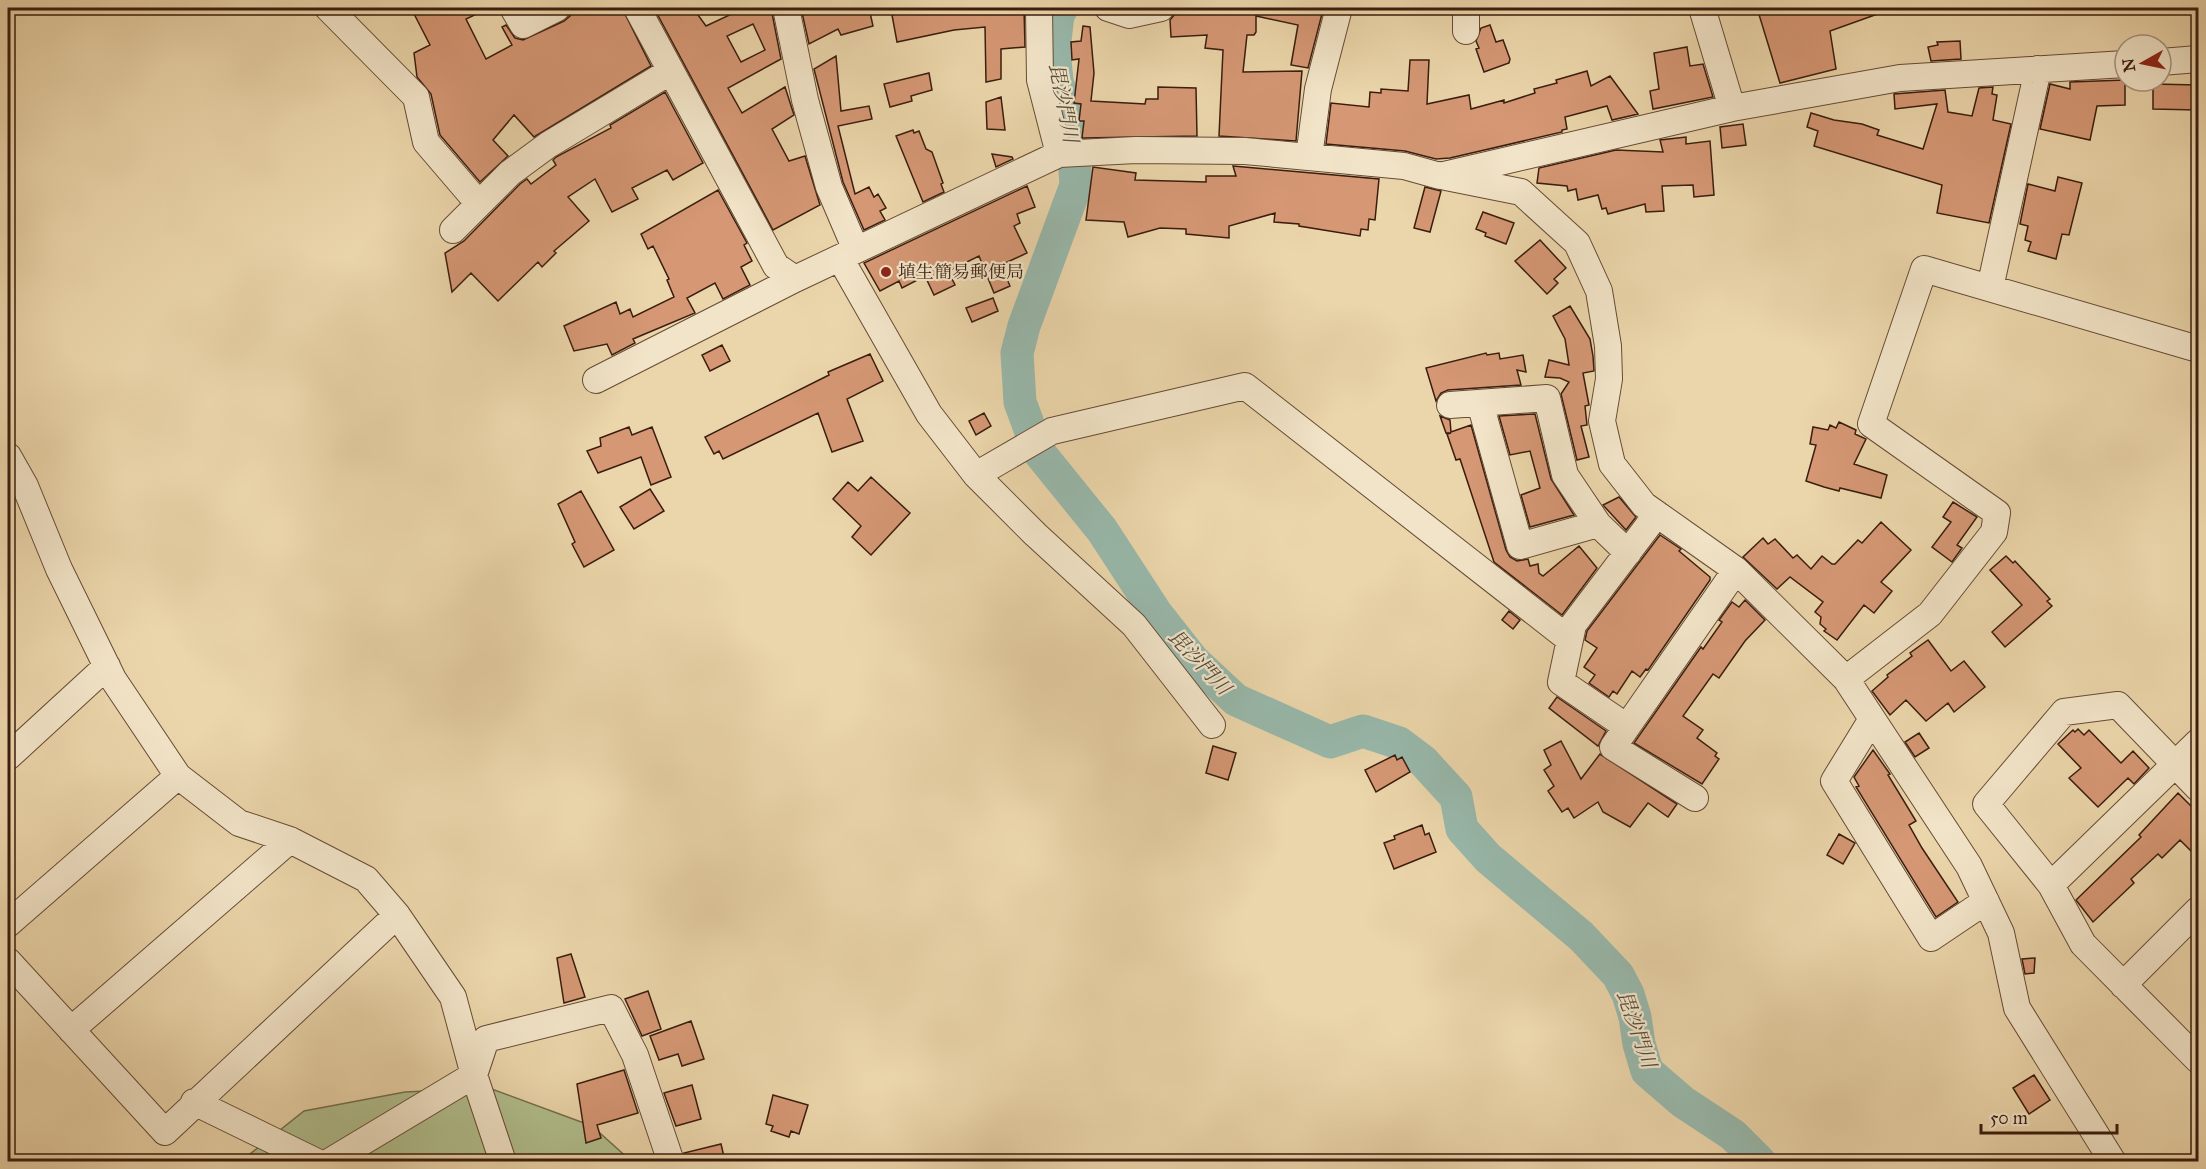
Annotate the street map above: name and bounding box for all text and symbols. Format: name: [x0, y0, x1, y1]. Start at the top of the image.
north arrow: [2113, 33, 2173, 93]
text: N: [2118, 57, 2139, 73]
water label: 毘沙門川: [1045, 61, 1084, 147]
place label: 埴生簡易郵便局: [898, 261, 1024, 283]
marker: 埴生簡易郵便局: [879, 265, 893, 279]
water label: 毘沙門川: [1164, 625, 1237, 701]
water label: 毘沙門川: [1613, 987, 1662, 1073]
scale bar: [1981, 1097, 2118, 1135]
text: 50 m: [1990, 1107, 2028, 1129]

